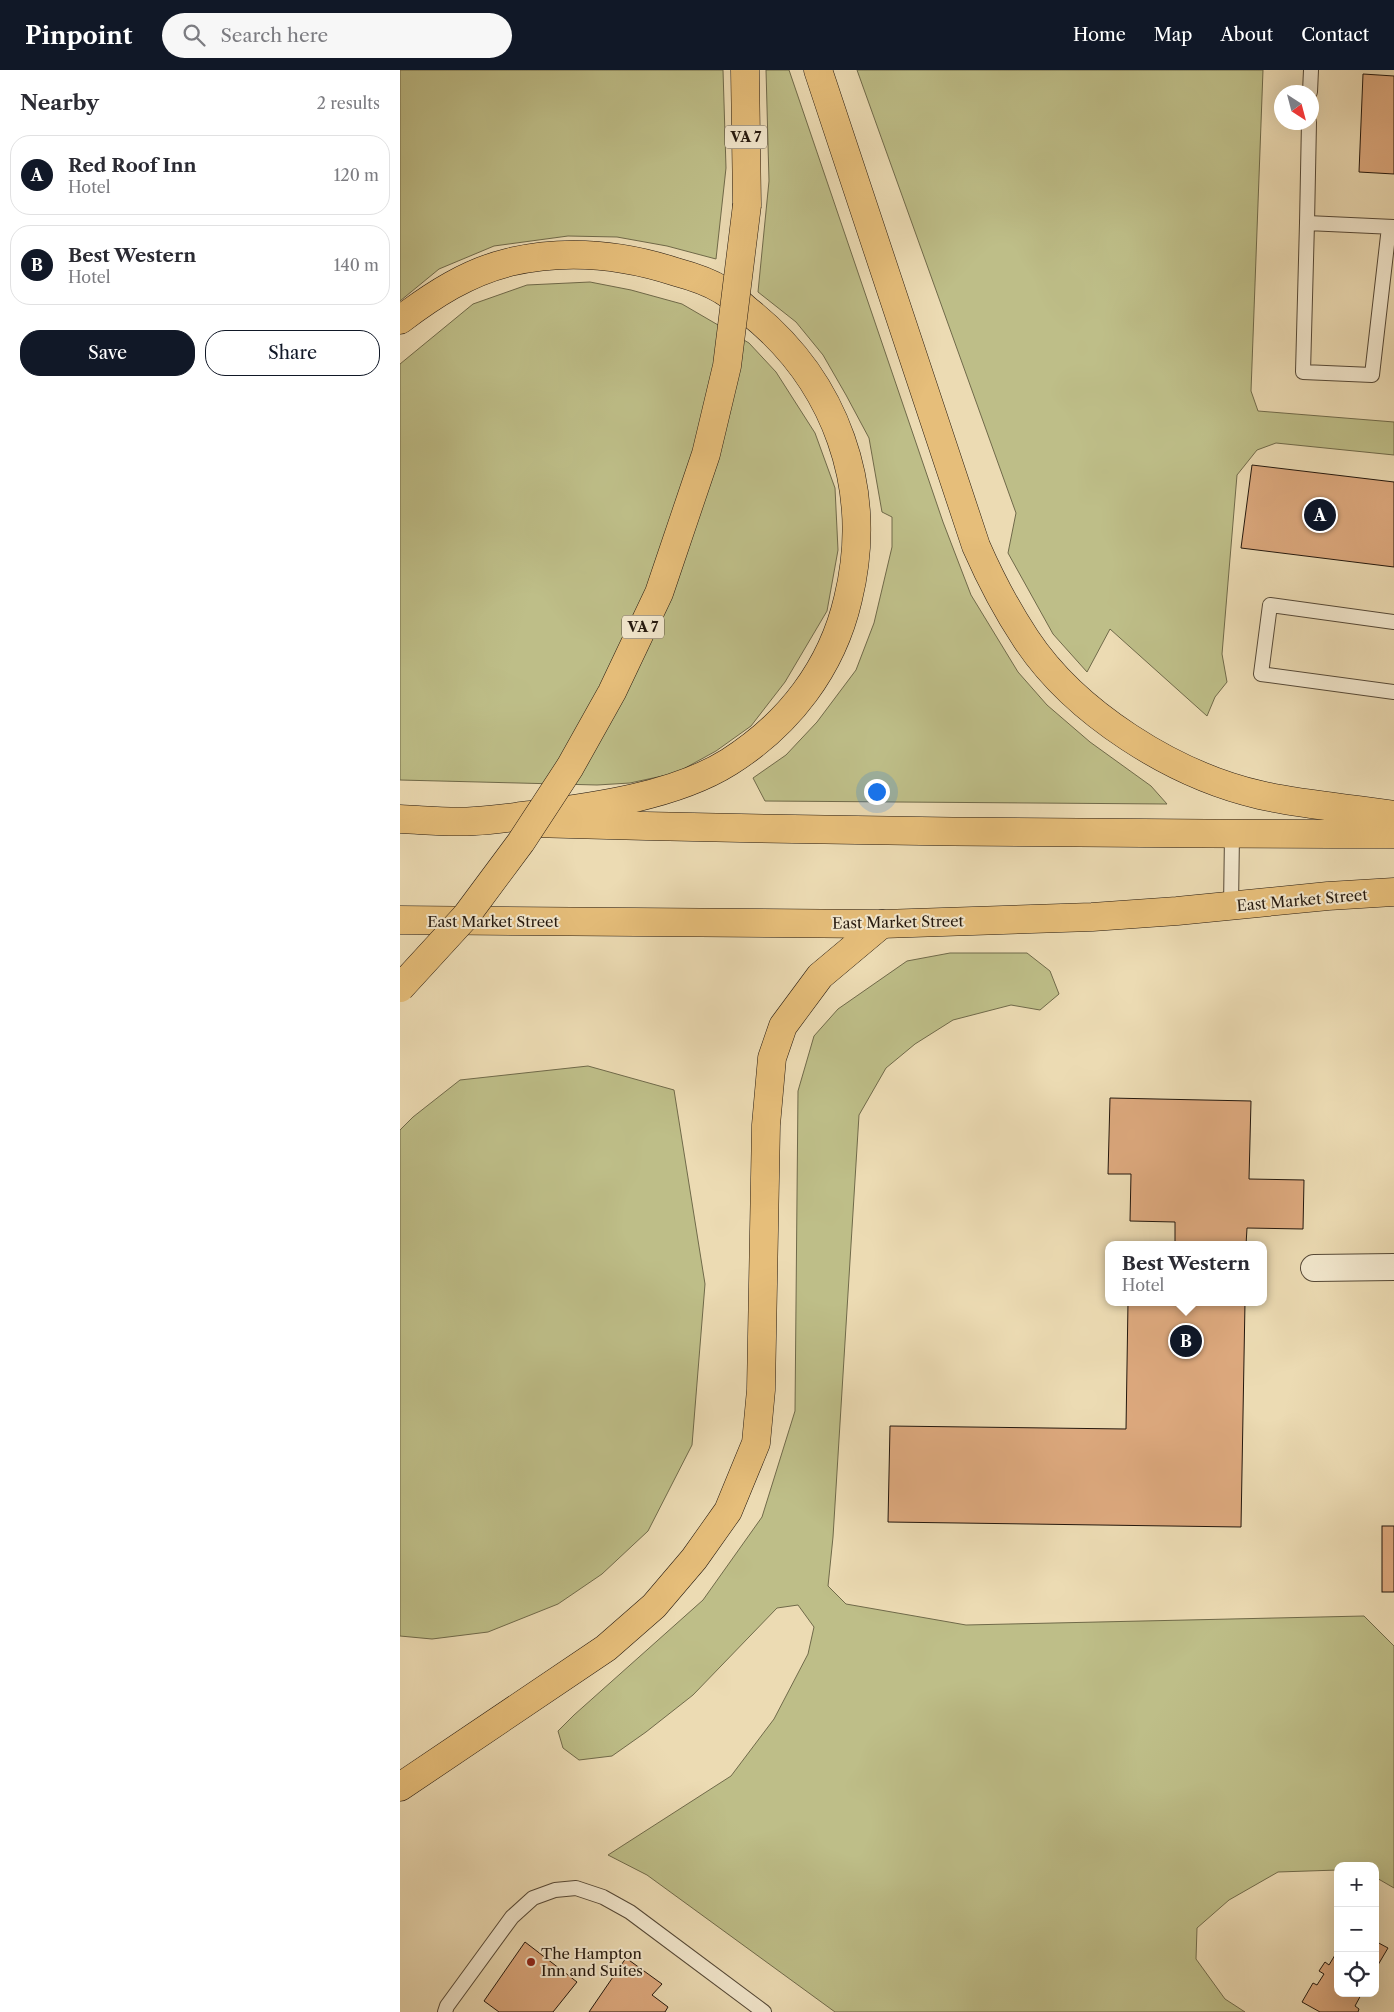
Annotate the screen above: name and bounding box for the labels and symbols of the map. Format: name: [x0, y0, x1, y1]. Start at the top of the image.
north arrow: [1274, 85, 1319, 130]
road number: VA 7: [725, 126, 767, 148]
pin: A: [1304, 496, 1336, 534]
road number: VA 7: [622, 616, 664, 638]
your location: [864, 779, 890, 805]
street label: East Market Street: [1236, 885, 1369, 915]
street label: East Market Street: [832, 911, 965, 933]
street label: East Market Street: [427, 912, 559, 931]
pin: B: [1170, 1322, 1202, 1360]
place label: The Hampton Inn and Suites: [541, 1944, 643, 1980]
marker: The Hampton Inn and Suites: [525, 1956, 537, 1968]

